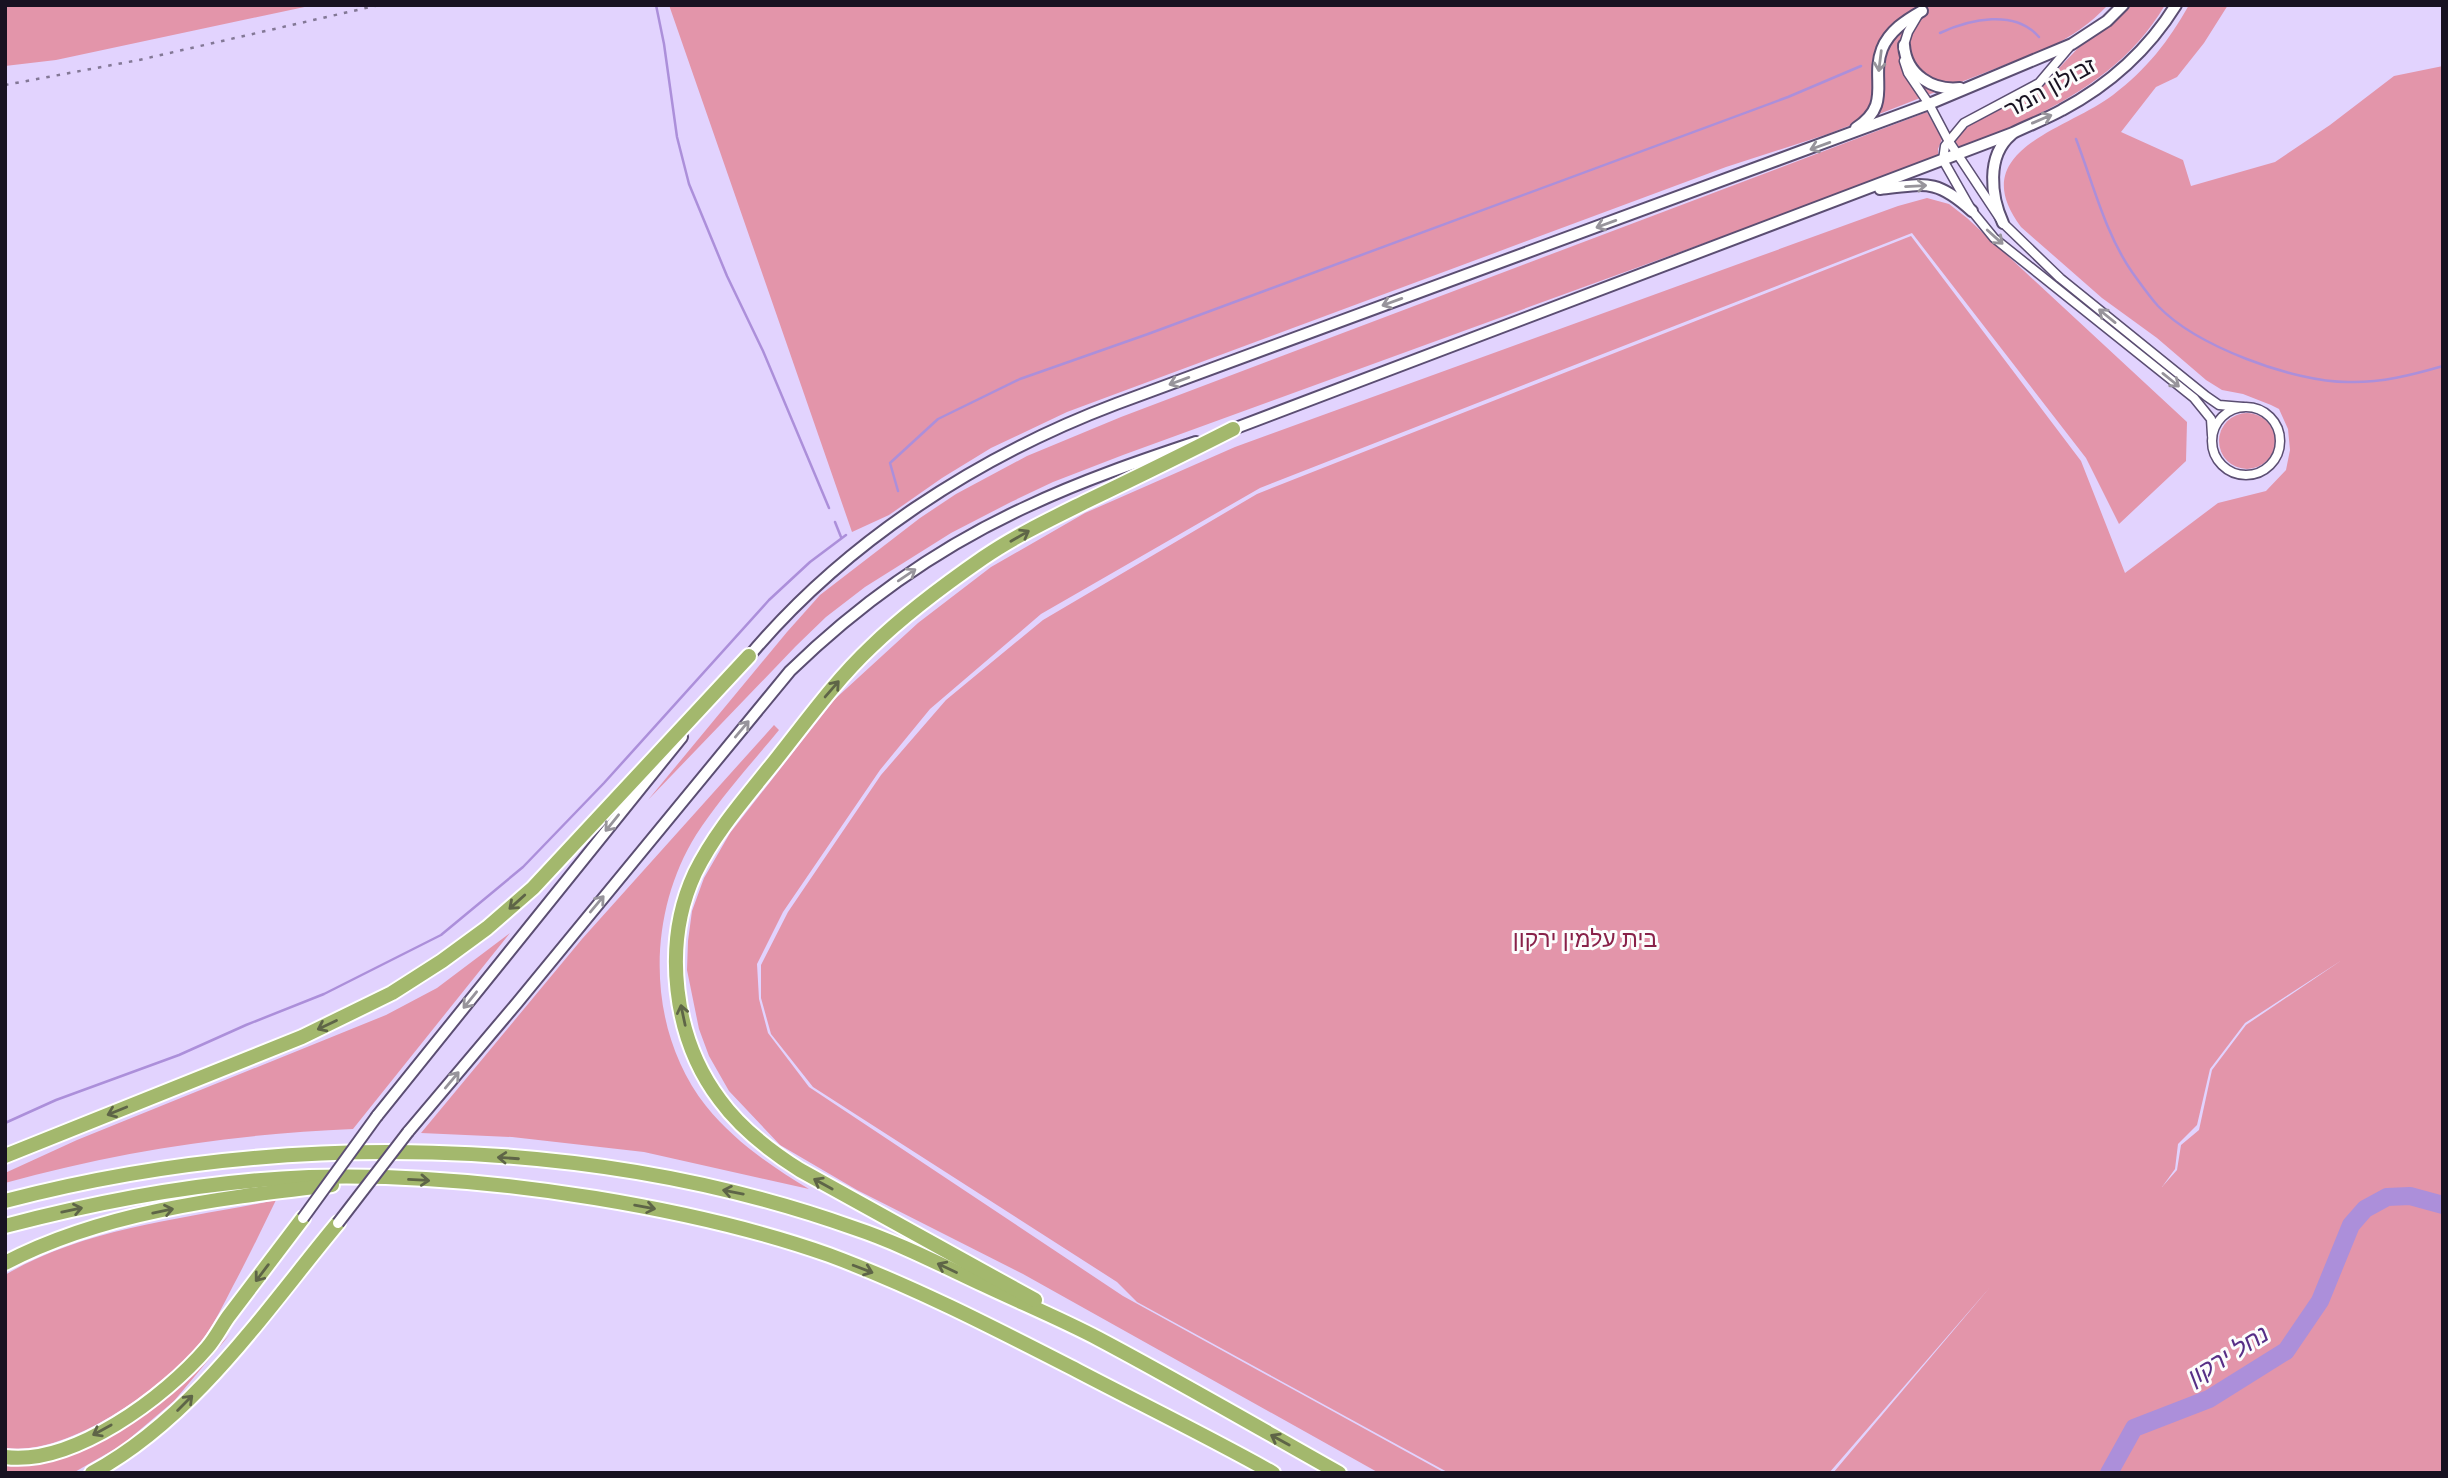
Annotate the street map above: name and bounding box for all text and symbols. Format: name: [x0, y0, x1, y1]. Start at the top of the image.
one-way arrow: [1874, 49, 1887, 72]
street label: זבולון המר: [2000, 51, 2100, 123]
one-way arrow: [2031, 112, 2053, 125]
one-way arrow: [1809, 140, 1831, 153]
one-way arrow: [1905, 179, 1928, 192]
one-way arrow: [1596, 219, 1618, 231]
one-way arrow: [1986, 229, 2004, 245]
one-way arrow: [1382, 297, 1404, 310]
one-way arrow: [2099, 309, 2117, 324]
one-way arrow: [2162, 372, 2180, 388]
one-way arrow: [1168, 376, 1190, 388]
one-way arrow: [1009, 529, 1029, 543]
one-way arrow: [897, 567, 916, 582]
one-way arrow: [824, 681, 840, 699]
one-way arrow: [734, 720, 750, 738]
one-way arrow: [605, 813, 620, 831]
one-way arrow: [509, 894, 527, 910]
one-way arrow: [589, 896, 604, 914]
park label: בית עלמין ירקון: [1513, 926, 1657, 952]
one-way arrow: [462, 991, 478, 1009]
one-way arrow: [675, 1004, 689, 1027]
one-way arrow: [317, 1019, 338, 1032]
one-way arrow: [444, 1071, 460, 1089]
one-way arrow: [106, 1106, 128, 1119]
one-way arrow: [498, 1151, 520, 1164]
one-way arrow: [407, 1174, 430, 1187]
one-way arrow: [814, 1177, 834, 1191]
one-way arrow: [722, 1185, 745, 1198]
one-way arrow: [633, 1200, 656, 1214]
one-way arrow: [60, 1202, 83, 1216]
one-way arrow: [151, 1204, 174, 1217]
one-way arrow: [937, 1261, 958, 1274]
one-way arrow: [254, 1263, 269, 1282]
one-way arrow: [852, 1264, 874, 1276]
water label: נחל ירקון: [2182, 1320, 2273, 1391]
one-way arrow: [177, 1395, 194, 1412]
one-way arrow: [92, 1423, 112, 1437]
one-way arrow: [1270, 1433, 1290, 1447]

